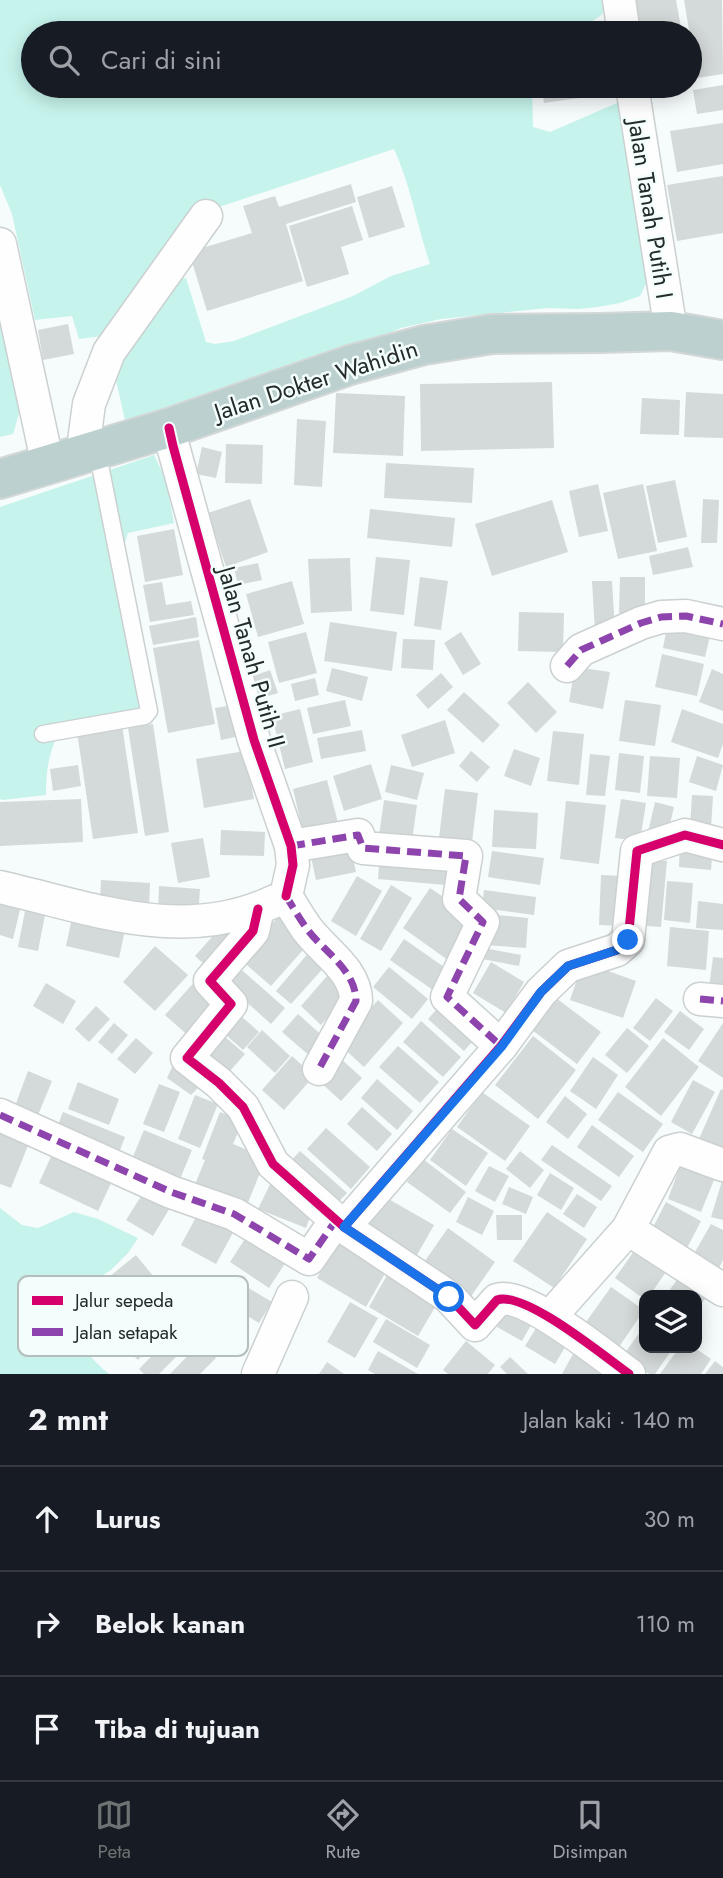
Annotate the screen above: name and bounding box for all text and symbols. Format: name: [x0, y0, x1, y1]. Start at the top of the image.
search box: [21, 21, 702, 98]
icon: search: [45, 41, 83, 79]
text: Cari di sini: [101, 41, 222, 79]
street label: Jalan Tanah Putih I: [619, 114, 682, 301]
street label: Jalan Dokter Wahidin: [207, 331, 422, 430]
street label: Jalan Tanah Putih II: [209, 559, 295, 752]
route end: [612, 924, 643, 955]
legend: [18, 1276, 248, 1356]
route start: [433, 1281, 464, 1312]
text: Jalur sepeda: [72, 1287, 173, 1314]
map controls: [639, 1290, 702, 1353]
button: layers: [639, 1290, 702, 1353]
text: Jalan setapak: [72, 1319, 178, 1346]
text: 2 mnt: [28, 1398, 108, 1441]
text: Jalan kaki · 140 m: [523, 1403, 695, 1437]
icon: ahead: [28, 1500, 66, 1538]
text: Lurus: [95, 1500, 161, 1538]
text: 30 m: [644, 1502, 695, 1536]
icon: right: [28, 1605, 66, 1643]
text: Belok kanan: [95, 1605, 245, 1643]
text: 110 m: [636, 1607, 695, 1641]
icon: arrive: [28, 1710, 66, 1748]
text: Tiba di tujuan: [95, 1710, 260, 1748]
tab: Peta: [95, 1796, 133, 1865]
tab: Rute: [324, 1796, 362, 1865]
tab: Disimpan: [552, 1796, 628, 1865]

